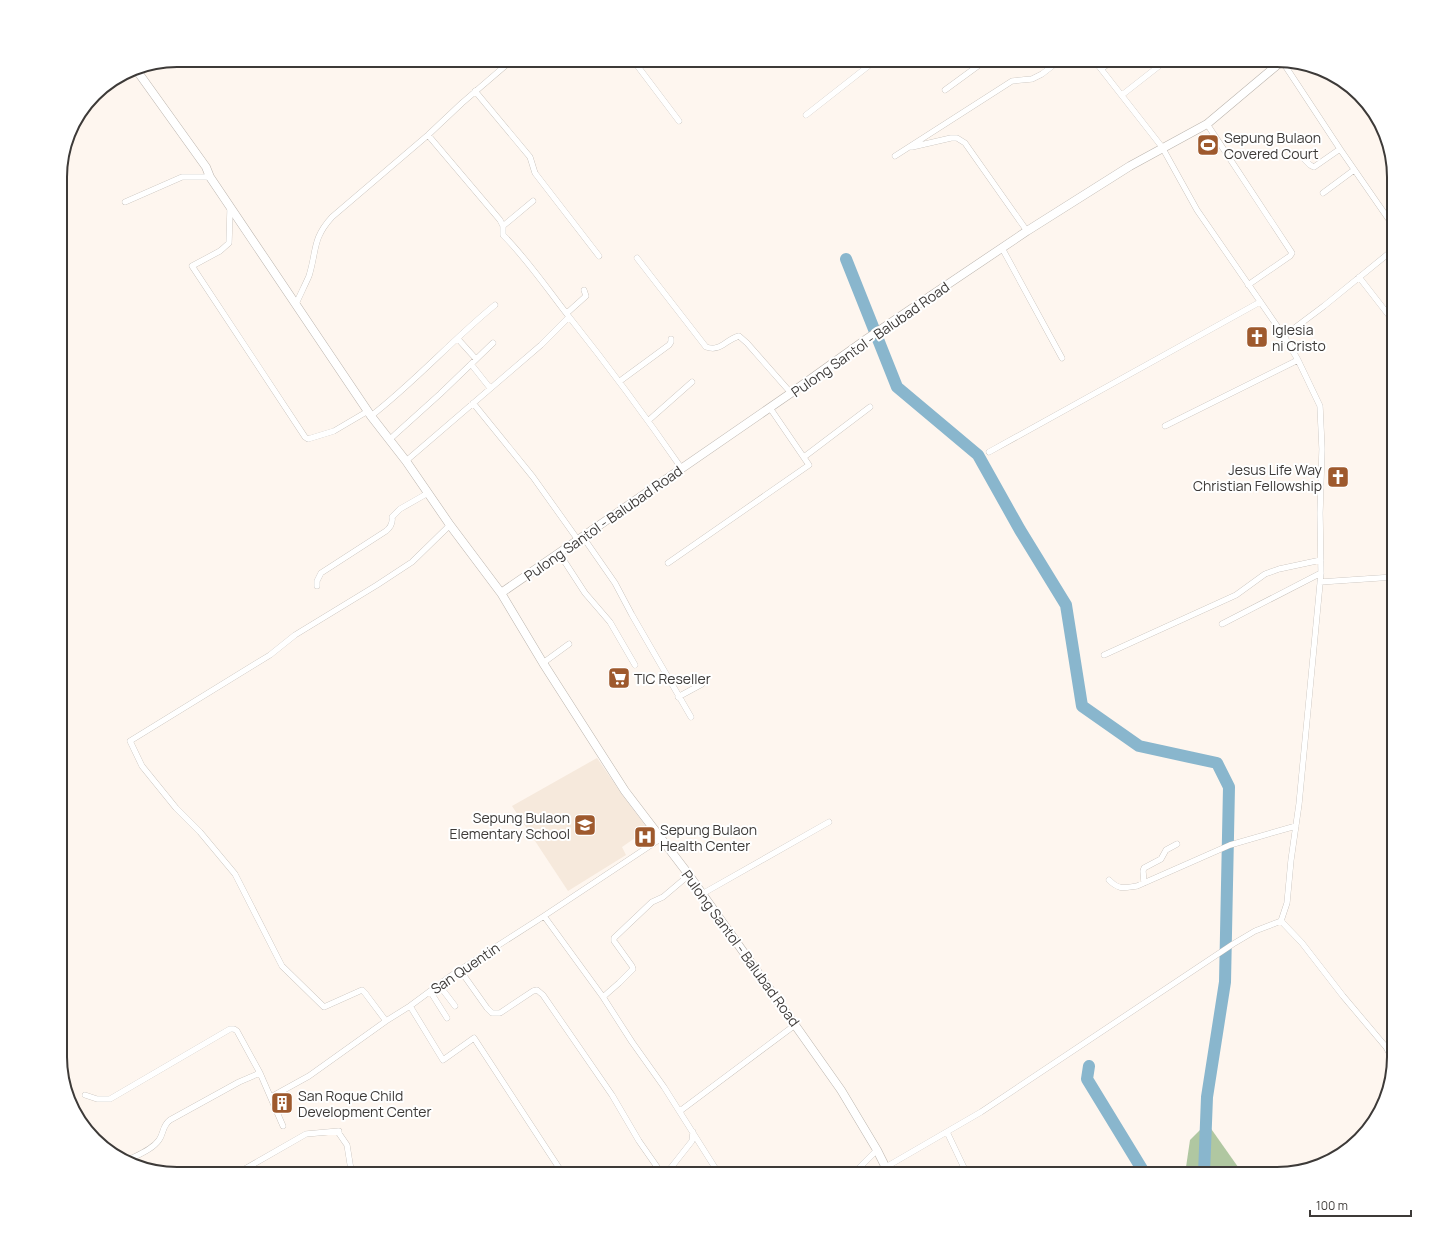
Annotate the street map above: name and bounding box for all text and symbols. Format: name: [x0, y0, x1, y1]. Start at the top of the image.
place label: Sepung Bulaon Covered Court: [1224, 128, 1321, 163]
sports icon: Sepung Bulaon Covered Court: [1195, 132, 1221, 158]
street label: Pulong Santol - Balubad Road: [787, 277, 953, 401]
place label: Iglesia ni Cristo: [1272, 320, 1326, 355]
church icon: Iglesia ni Cristo: [1244, 324, 1270, 350]
place label: Jesus Life Way Christian Fellowship: [1193, 460, 1323, 495]
street label: Pulong Santol - Balubad Road: [520, 461, 686, 585]
church icon: Jesus Life Way Christian Fellowship: [1325, 464, 1351, 490]
supermarket icon: TIC Reseller: [606, 665, 632, 691]
place label: TIC Reseller: [634, 669, 711, 688]
place label: Sepung Bulaon Elementary School: [450, 808, 570, 843]
school or university icon: Sepung Bulaon Elementary School: [572, 812, 598, 838]
place label: Sepung Bulaon Health Center: [660, 820, 757, 855]
hospital icon: Sepung Bulaon Health Center: [632, 824, 658, 850]
street label: Pulong Santol - Balubad Road: [678, 866, 804, 1030]
street label: San Quentin: [427, 938, 503, 998]
place label: San Roque Child Development Center: [298, 1086, 432, 1121]
building icon: San Roque Child Development Center: [269, 1090, 295, 1116]
scale bar: [1310, 1192, 1411, 1218]
text: 100 m: [1316, 1197, 1348, 1214]

